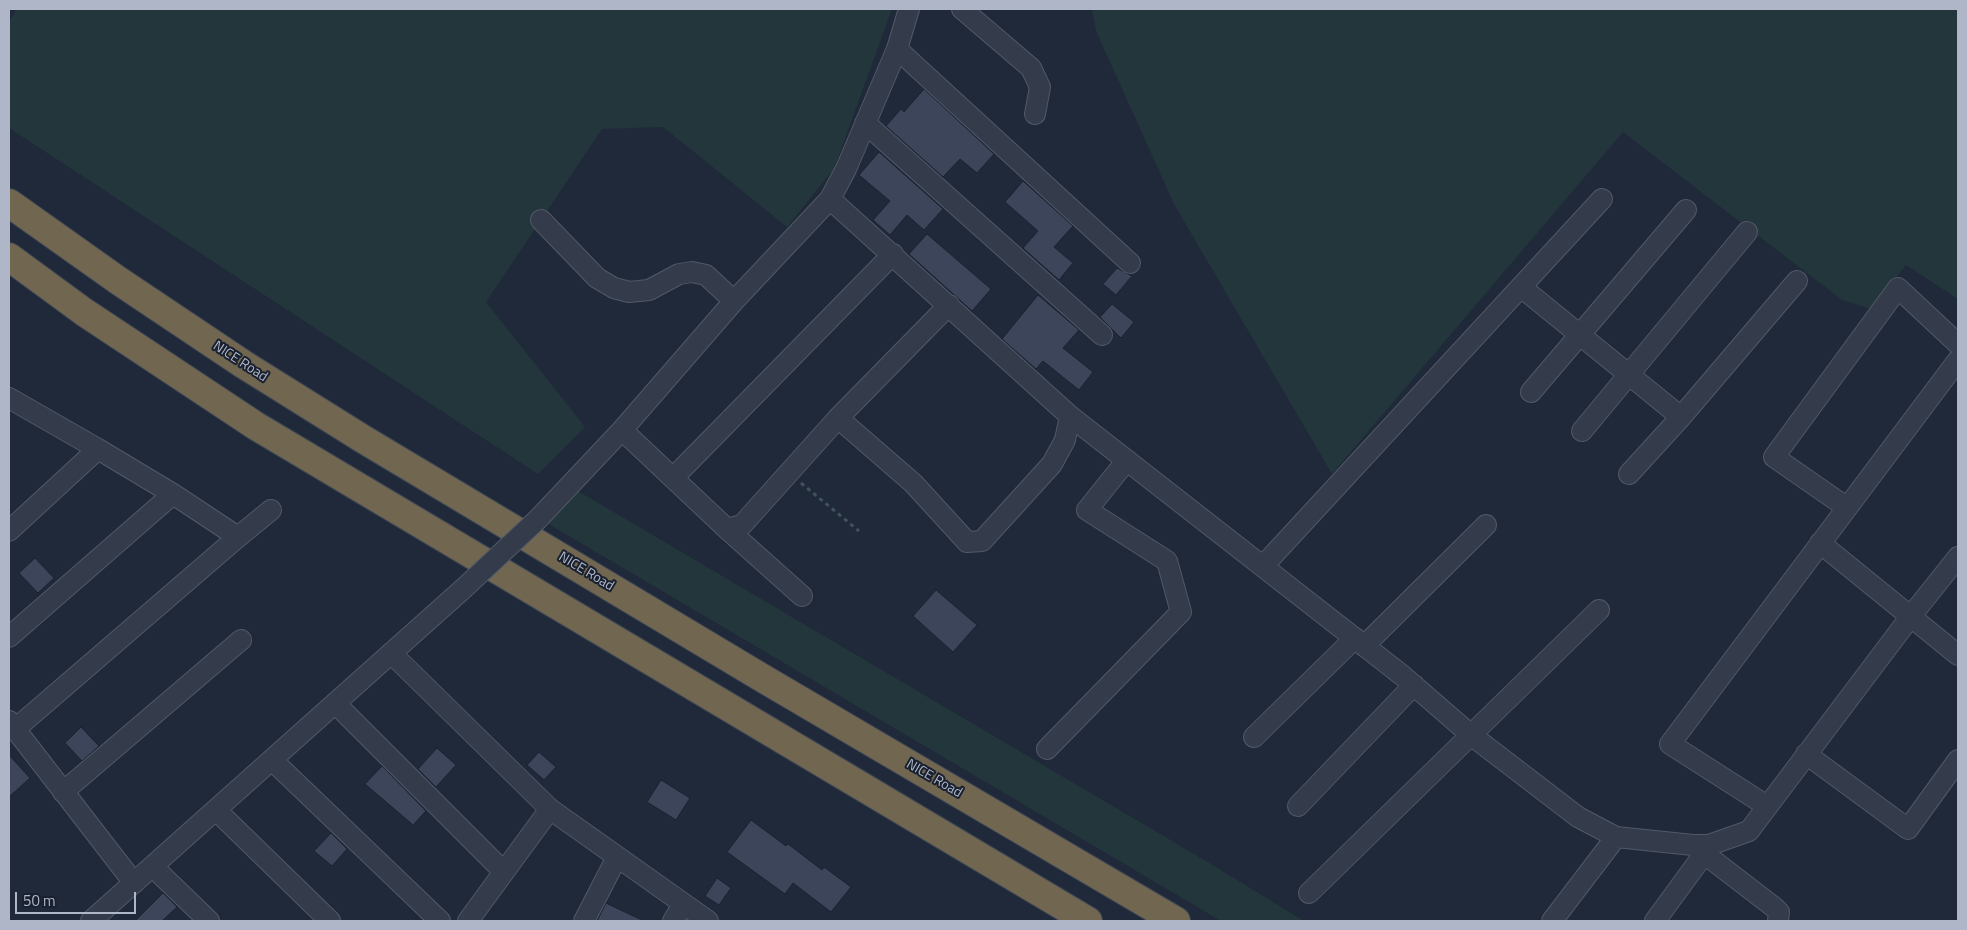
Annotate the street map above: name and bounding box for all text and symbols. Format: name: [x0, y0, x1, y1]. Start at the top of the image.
street label: NICE Road: [210, 338, 270, 386]
street label: NICE Road: [555, 549, 617, 595]
street label: NICE Road: [903, 756, 965, 802]
scale bar: [18, 882, 139, 914]
text: 50 m: [23, 889, 56, 912]

